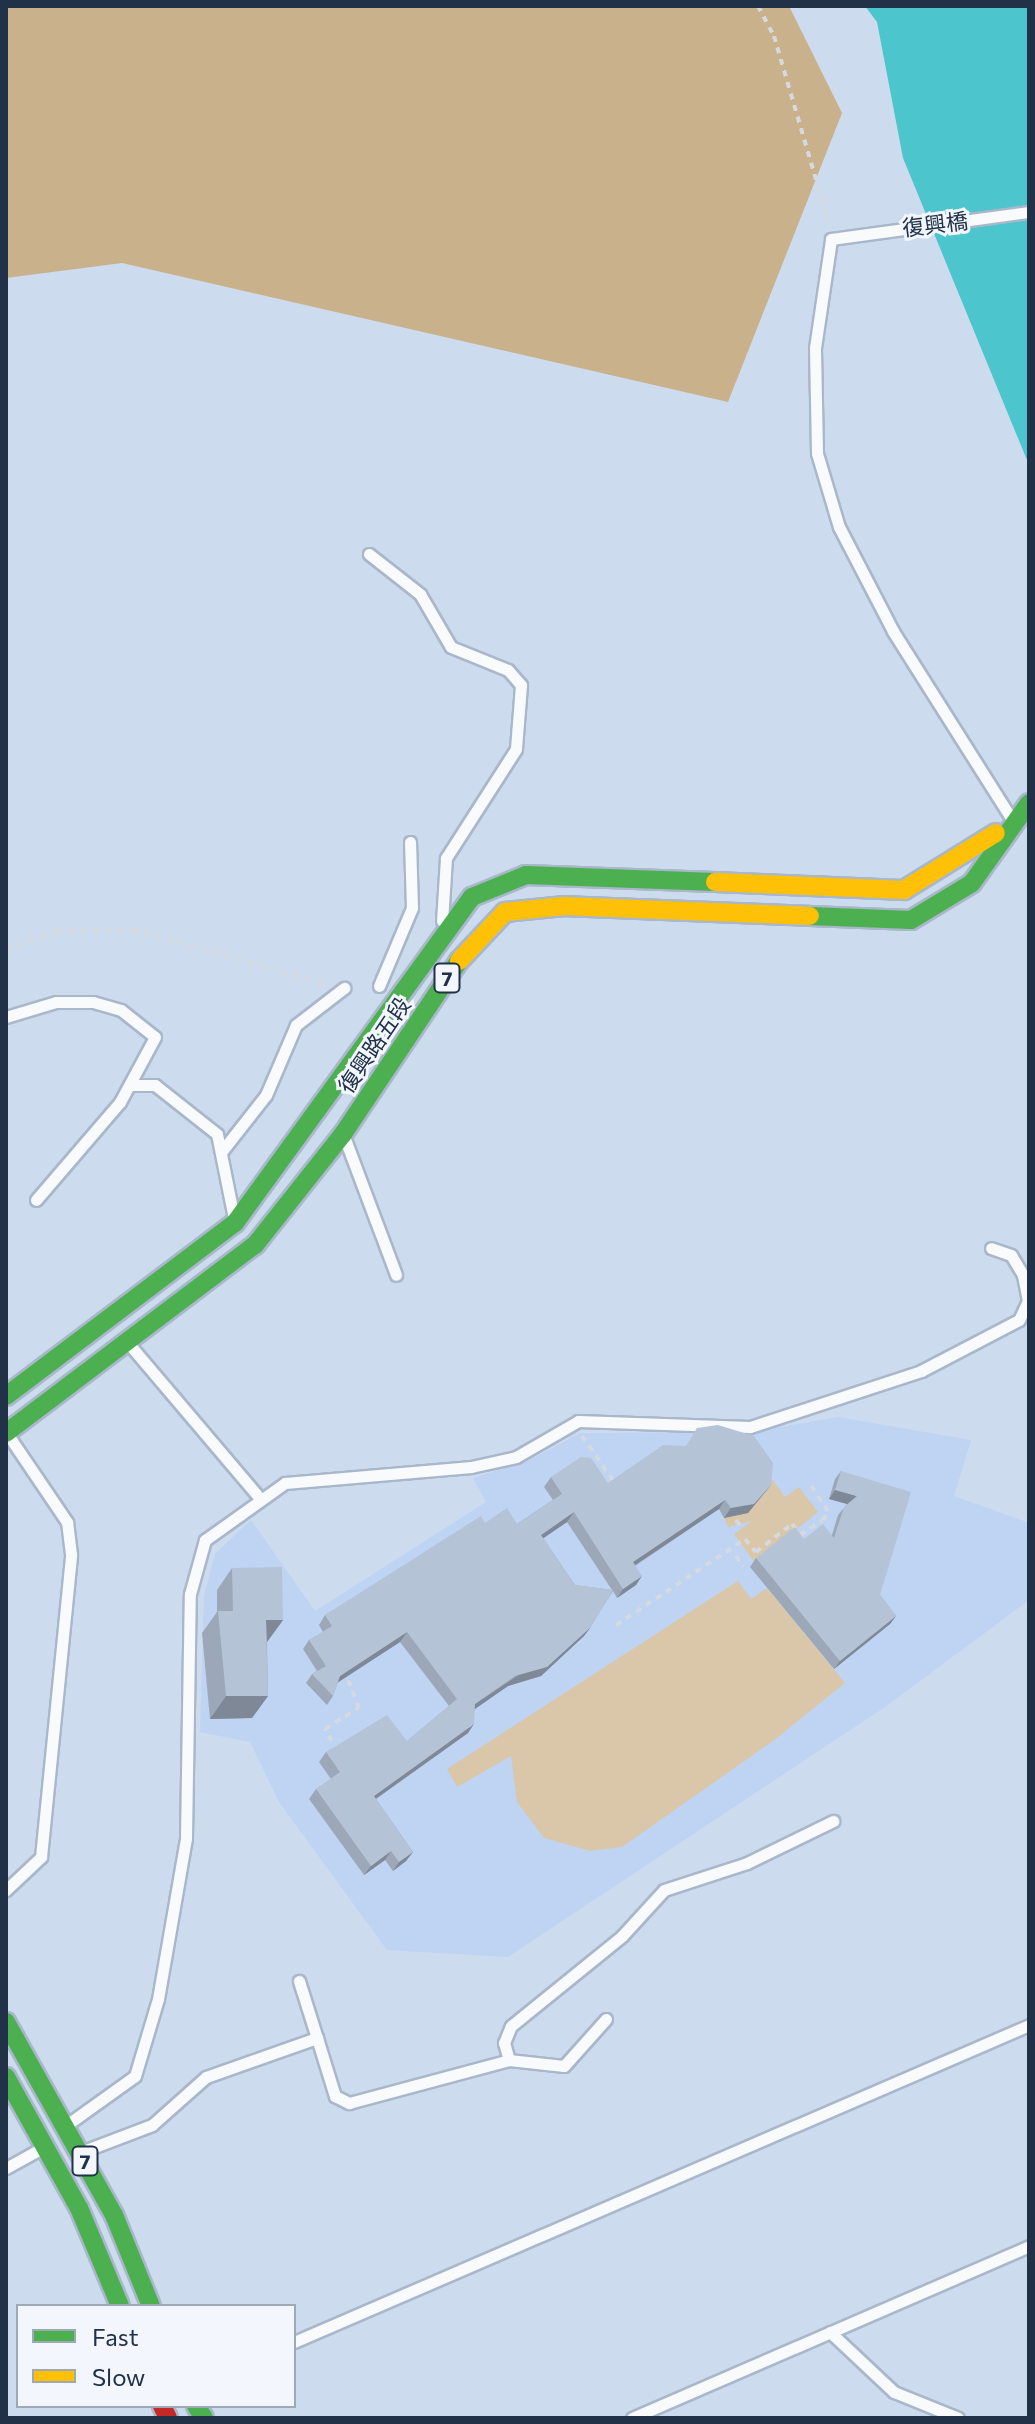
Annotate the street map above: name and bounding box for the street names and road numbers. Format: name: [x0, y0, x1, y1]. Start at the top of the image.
street label: 復興橋: [901, 207, 969, 241]
road number: 7: [433, 962, 461, 994]
street label: 復興路五段: [332, 992, 416, 1098]
road number: 7: [71, 2145, 99, 2177]

